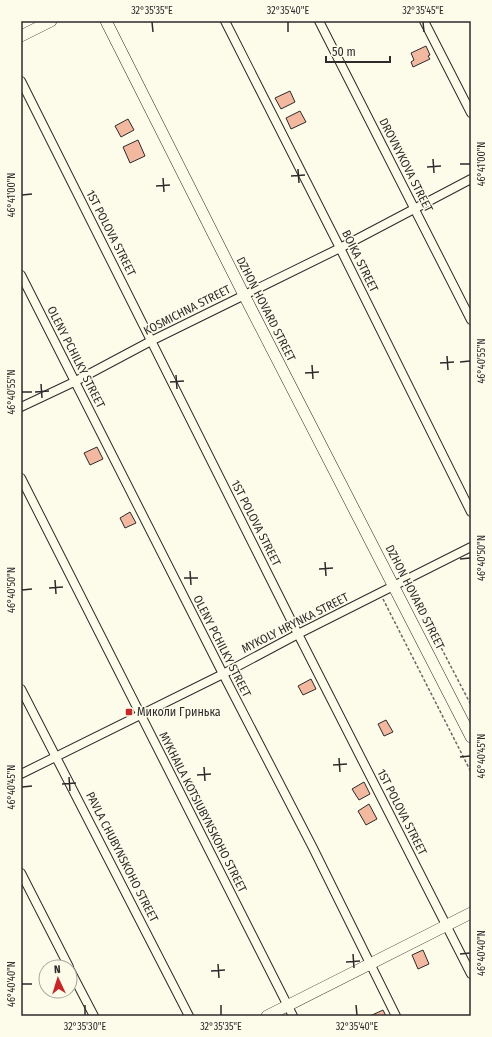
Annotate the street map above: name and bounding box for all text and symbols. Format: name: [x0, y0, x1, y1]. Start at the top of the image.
text: 32°35'35"E: [131, 5, 173, 17]
text: 32°35'40"E: [267, 5, 309, 17]
text: 32°35'45"E: [402, 5, 444, 17]
scale bar: [326, 38, 390, 64]
text: 50 m: [332, 45, 356, 59]
street label: DROVNYKOVA STREET: [376, 116, 436, 215]
text: 46°41'00"N: [476, 142, 488, 186]
text: 46°41'00"N: [6, 173, 18, 217]
street label: 1ST POLOVA STREET: [83, 188, 139, 279]
street label: BOIKA STREET: [339, 228, 381, 295]
street label: DZHON HOVARD STREET: [234, 255, 299, 364]
street label: KOSMICHNA STREET: [141, 282, 233, 338]
street label: OLENY PCHILKY STREET: [44, 304, 108, 411]
text: 46°40'55"N: [476, 338, 488, 384]
text: 46°40'55"N: [6, 369, 18, 415]
street label: 1ST POLOVA STREET: [228, 478, 284, 569]
text: 46°40'50"N: [476, 535, 488, 581]
street label: DZHON HOVARD STREET: [383, 543, 448, 652]
text: 46°40'50"N: [6, 567, 18, 613]
street label: MYKOLY HRYNKA STREET: [239, 590, 351, 656]
street label: OLENY PCHILKY STREET: [190, 593, 254, 700]
place label: Миколи Гринька: [137, 705, 221, 719]
marker: Миколи Гринька: [124, 707, 134, 717]
street label: MYKHAILA KOTSIUBYNSKOHO STREET: [156, 730, 250, 895]
text: 46°40'45"N: [476, 734, 488, 778]
text: 46°40'45"N: [6, 765, 18, 809]
street label: 1ST POLOVA STREET: [374, 767, 430, 858]
street label: PAVLA CHUBYNSKOHO STREET: [83, 790, 161, 925]
text: 46°40'40"N: [476, 930, 488, 976]
north arrow: [38, 959, 78, 999]
text: 46°40'40"N: [6, 961, 18, 1007]
text: N: [54, 963, 61, 976]
text: 32°35'30"E: [64, 1021, 107, 1033]
text: 32°35'35"E: [200, 1021, 242, 1033]
text: 32°35'40"E: [336, 1021, 378, 1033]

